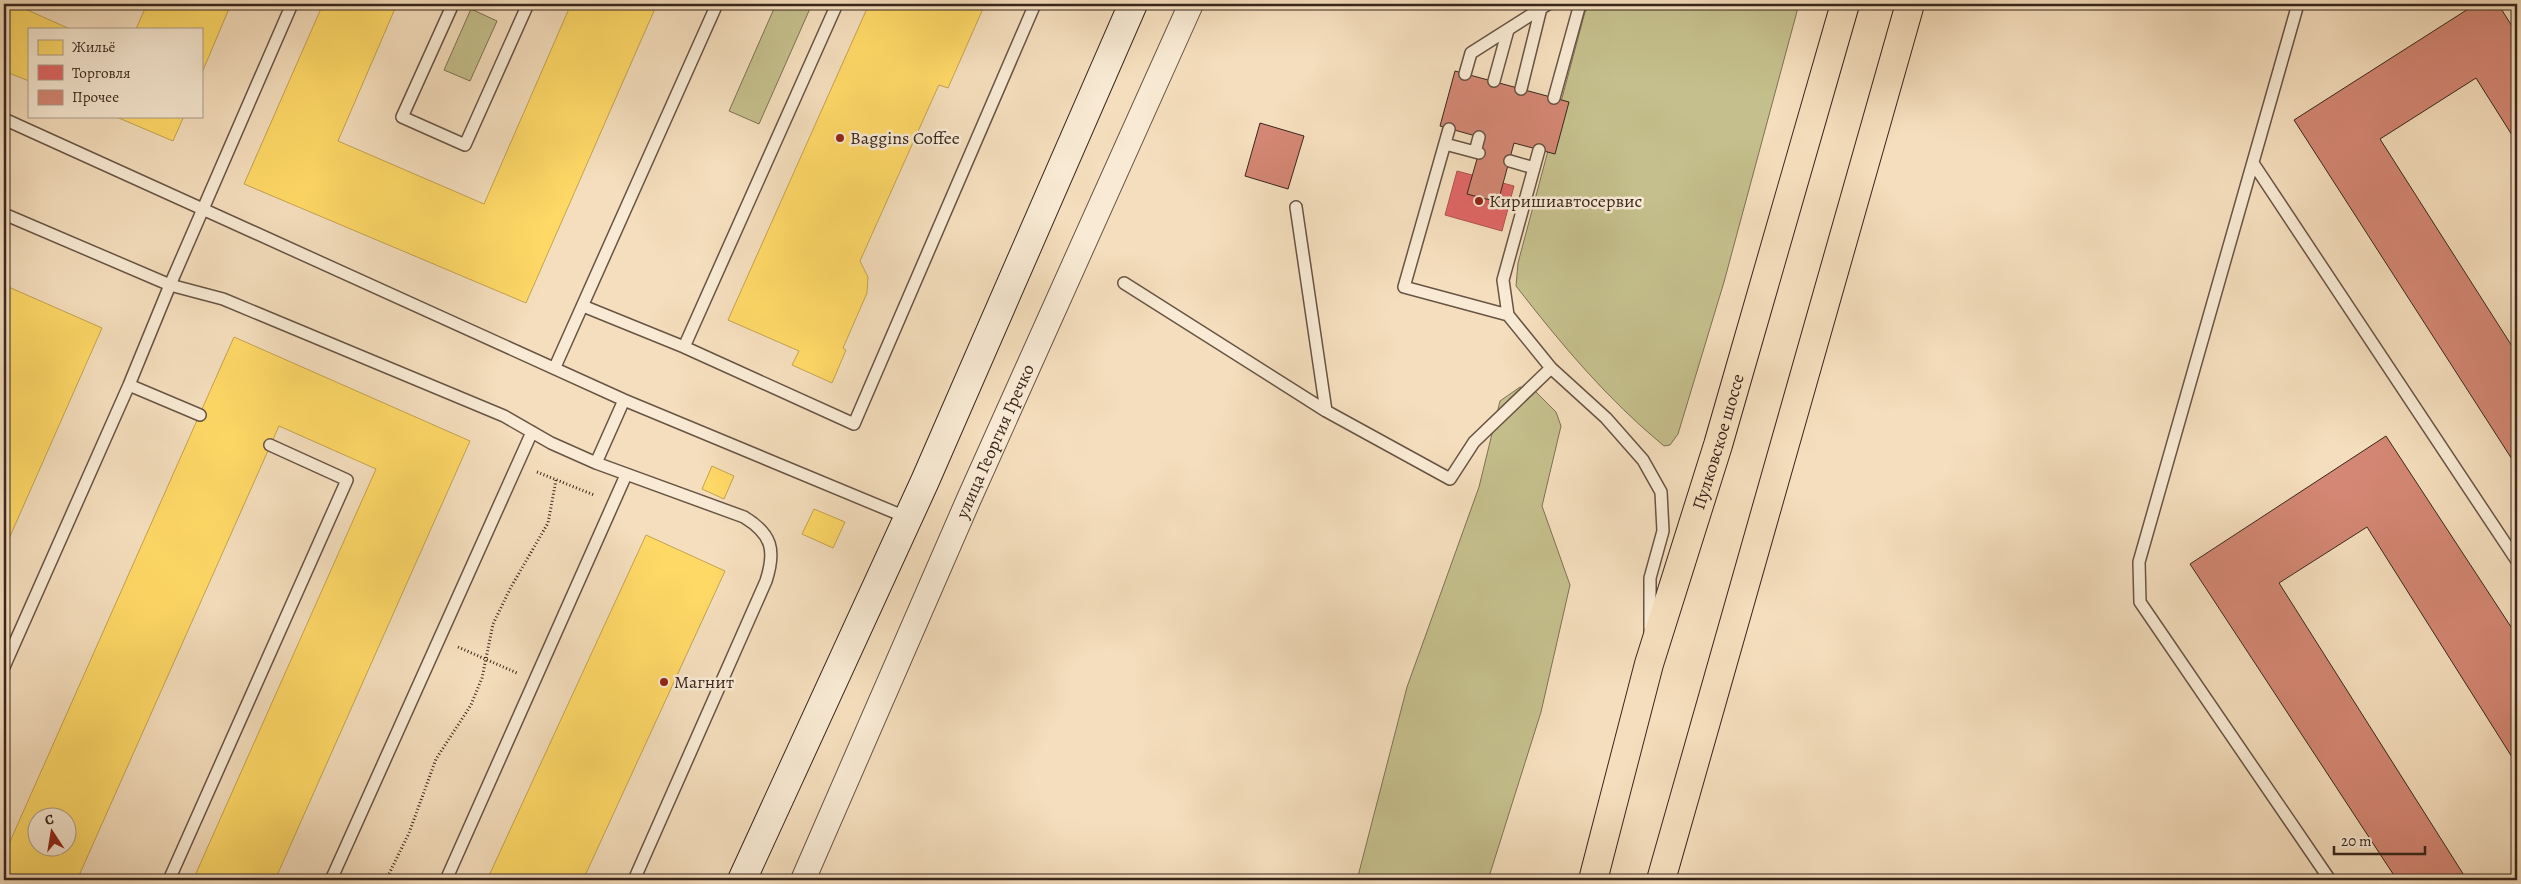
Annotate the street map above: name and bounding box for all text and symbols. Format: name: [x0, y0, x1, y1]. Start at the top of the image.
legend: [28, 28, 202, 118]
text: Жильё: [72, 37, 115, 57]
text: Торговля: [72, 63, 130, 83]
text: Прочее: [72, 87, 119, 107]
place label: Baggins Coffee: [850, 126, 960, 150]
marker: Baggins Coffee: [834, 132, 846, 144]
place label: Киришиавтосервис: [1489, 189, 1643, 213]
marker: Киришиавтосервис: [1473, 195, 1485, 207]
street label: улица Георгия Гречко: [949, 360, 1040, 523]
street label: Пулковское шоссе: [1686, 371, 1750, 513]
place label: Магнит: [674, 670, 734, 694]
marker: Магнит: [658, 676, 670, 688]
north arrow: [28, 806, 78, 856]
text: С: [43, 810, 56, 830]
scale bar: [2334, 824, 2425, 856]
text: 20 m: [2341, 831, 2372, 851]

